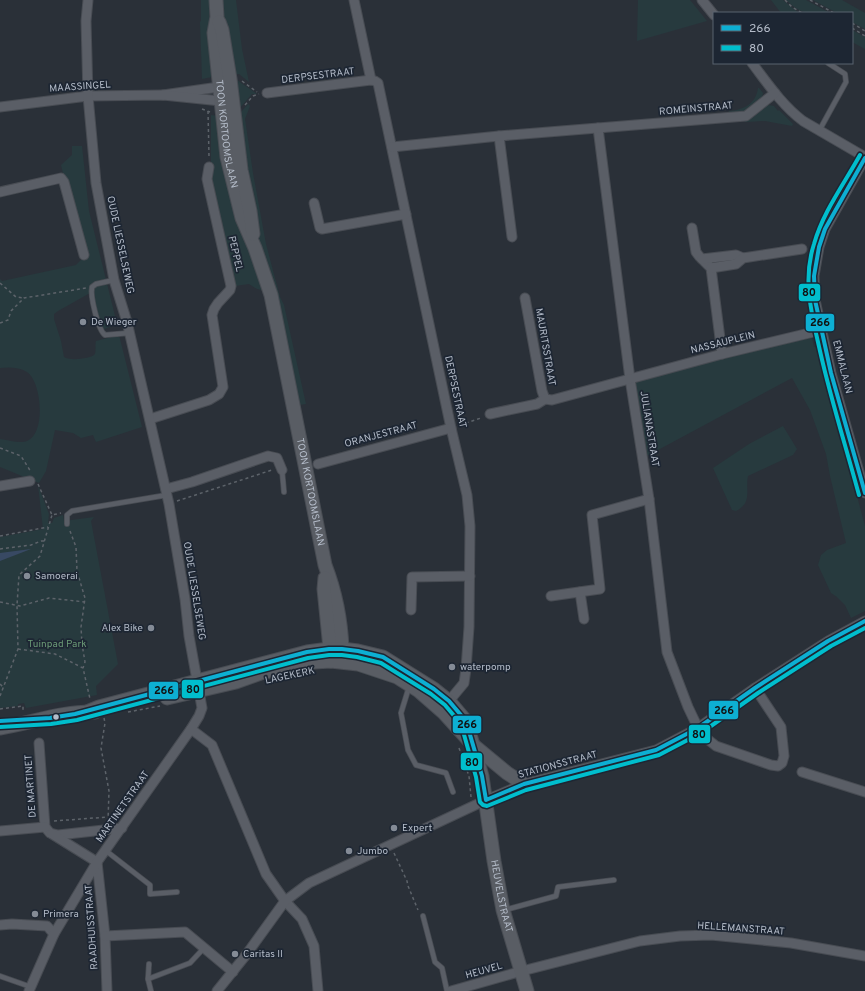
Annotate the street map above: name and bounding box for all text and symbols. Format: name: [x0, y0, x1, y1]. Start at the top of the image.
legend: [713, 12, 853, 64]
text: 266: [749, 21, 771, 37]
text: 80: [749, 41, 764, 57]
street label: DERPSESTRAAT: [281, 65, 356, 87]
street label: MAASSINGEL: [49, 78, 112, 96]
street label: TOON KORTOOMSLAAN: [212, 79, 241, 190]
street label: ROMEINSTRAAT: [659, 99, 734, 119]
street label: OUDE LIESSELSEWEG: [103, 195, 137, 295]
street label: PEPPEL: [225, 235, 246, 274]
line badge: 80: [798, 283, 821, 302]
text: 80: [802, 286, 816, 300]
street label: MAURITSSTRAAT: [532, 307, 558, 387]
line badge: 266: [805, 313, 835, 332]
place label: De Wieger: [91, 316, 137, 329]
text: 266: [810, 316, 830, 330]
marker: De Wieger: [78, 317, 88, 327]
street label: NASSAUPLEIN: [689, 329, 757, 357]
street label: EMMALAAN: [829, 339, 855, 395]
street label: DERPSESTRAAT: [441, 355, 469, 430]
street label: JULIANASTRAAT: [637, 390, 661, 468]
street label: ORANJESTRAAT: [343, 419, 419, 451]
street label: TOON KORTOOMSLAAN: [293, 437, 328, 547]
street label: OUDE LIESSELSEWEG: [180, 541, 208, 641]
place label: Samoerai: [35, 570, 78, 583]
marker: Samoerai: [22, 571, 32, 581]
place label: Alex Bike: [101, 622, 143, 635]
marker: Alex Bike: [146, 623, 156, 633]
park label: Tuinpad Park: [27, 638, 87, 651]
place label: waterpomp: [460, 661, 511, 674]
marker: waterpomp: [447, 662, 457, 672]
street label: LAGEKERK: [264, 664, 317, 688]
line badge: 80: [181, 679, 204, 699]
line badge: 266: [148, 681, 179, 700]
text: 80: [186, 683, 200, 697]
text: 266: [154, 684, 174, 698]
line badge: 266: [708, 700, 739, 720]
text: 266: [714, 704, 734, 718]
unlabelled marker: [51, 712, 61, 722]
line badge: 266: [452, 715, 482, 734]
text: 266: [457, 718, 477, 732]
line badge: 80: [688, 724, 711, 744]
text: 80: [692, 728, 706, 742]
street label: STATIONSSTRAAT: [517, 748, 599, 782]
line badge: 80: [460, 752, 483, 771]
street label: DE MARTINET: [22, 754, 40, 818]
text: 80: [465, 756, 479, 770]
street label: MARTINETSTRAAT: [93, 769, 153, 845]
place label: Expert: [402, 822, 433, 835]
marker: Expert: [389, 823, 399, 833]
place label: Jumbo: [357, 845, 388, 858]
marker: Jumbo: [344, 846, 354, 856]
street label: HEUVELSTRAAT: [487, 859, 516, 934]
street label: RAADHUISSTRAAT: [83, 884, 101, 970]
place label: Primera: [43, 908, 79, 921]
marker: Primera: [30, 909, 40, 919]
street label: HELLEMANSTRAAT: [697, 919, 785, 939]
place label: Caritas II: [243, 948, 283, 961]
marker: Caritas II: [230, 949, 240, 959]
street label: HEUVEL: [464, 959, 504, 982]

